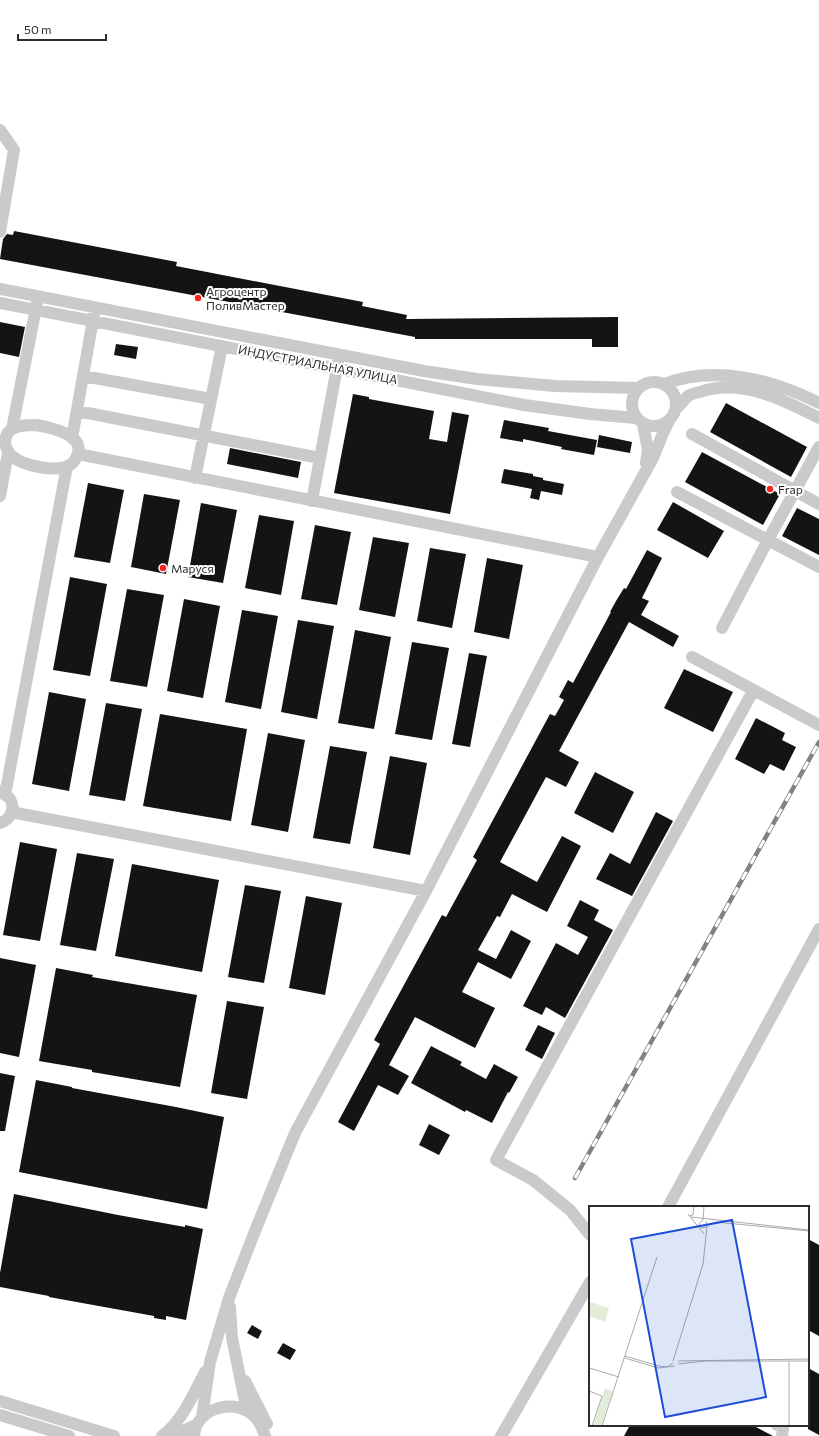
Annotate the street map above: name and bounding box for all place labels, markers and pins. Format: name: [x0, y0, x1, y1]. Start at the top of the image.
place label: Агроцентр ПоливМастер: [206, 284, 285, 312]
marker: Агроцентр ПоливМастер: [193, 293, 203, 303]
place label: Frap: [778, 482, 803, 496]
marker: Frap: [765, 484, 775, 494]
place label: Маруся: [171, 561, 214, 575]
marker: Маруся: [158, 563, 168, 573]

